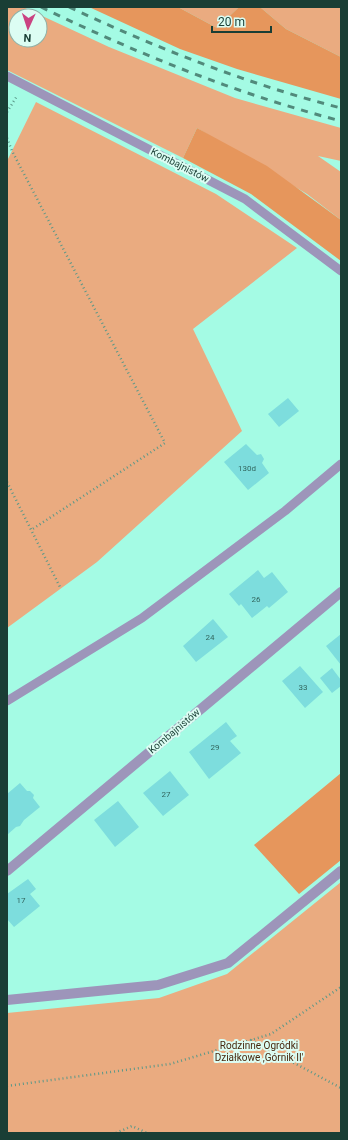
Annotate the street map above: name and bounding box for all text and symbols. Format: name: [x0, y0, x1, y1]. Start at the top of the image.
north arrow: [8, 8, 48, 48]
scale bar: [212, 8, 271, 34]
text: 20 m: [218, 15, 245, 29]
text: N: [23, 31, 32, 44]
street label: Kombajnistów: [149, 146, 211, 185]
house number: 130d: [238, 464, 256, 473]
house number: 26: [252, 595, 261, 604]
house number: 24: [206, 633, 215, 642]
house number: 33: [299, 683, 308, 692]
street label: Kombajnistów: [146, 706, 202, 756]
house number: 29: [211, 743, 220, 752]
house number: 27: [162, 790, 171, 799]
house number: 17: [17, 896, 26, 905]
park label: Rodzinne Ogródki Działkowe ,Górnik II': [215, 1040, 304, 1063]

